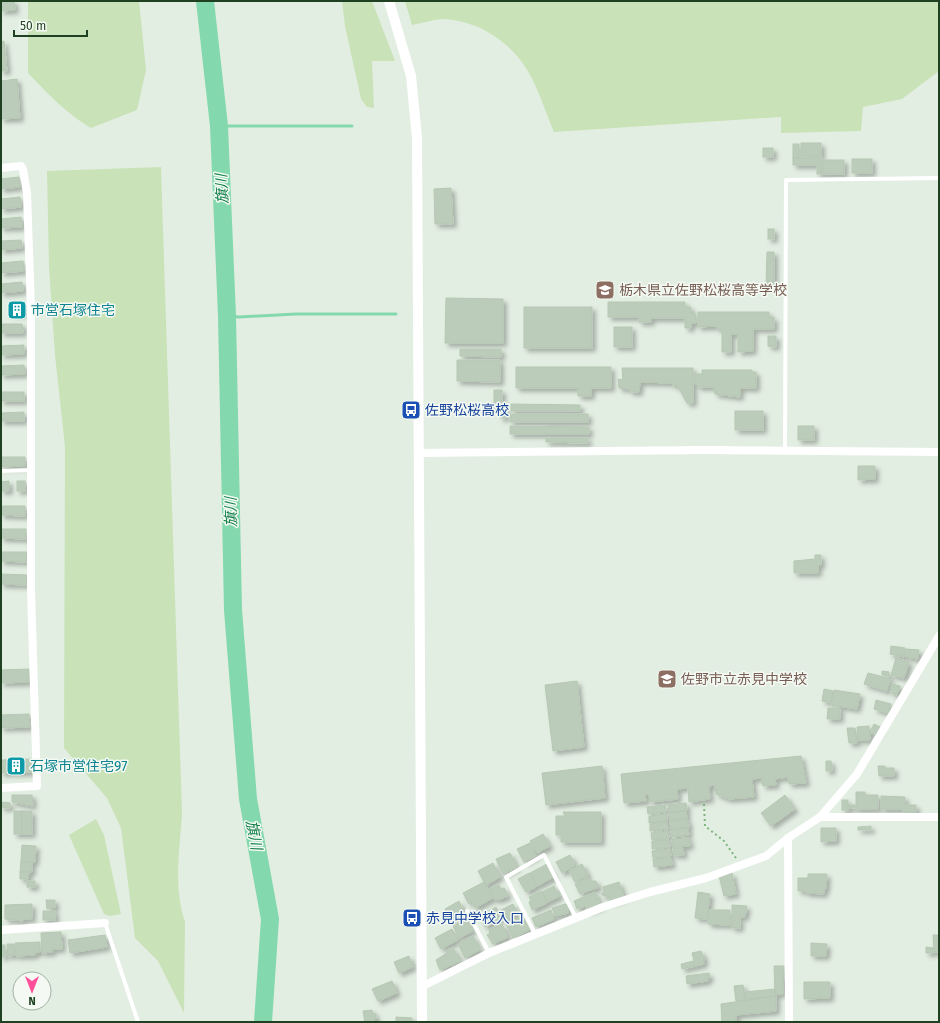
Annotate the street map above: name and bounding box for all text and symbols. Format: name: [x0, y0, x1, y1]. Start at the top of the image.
scale bar: [14, 12, 87, 38]
text: 50 m: [20, 19, 46, 33]
water label: 旗川: [212, 172, 232, 204]
school or university icon: 栃木県立佐野松桜高等学校: [594, 279, 616, 301]
place label: 栃木県立佐野松桜高等学校: [619, 282, 787, 299]
building icon: 市営石塚住宅: [6, 299, 28, 321]
place label: 市営石塚住宅: [31, 302, 115, 319]
bus stop icon: 佐野松桜高校: [400, 399, 422, 421]
place label: 佐野松桜高校: [425, 402, 509, 419]
water label: 旗川: [222, 495, 240, 527]
school or university icon: 佐野市立赤見中学校: [656, 668, 678, 690]
place label: 佐野市立赤見中学校: [681, 671, 807, 688]
building icon: 石塚市営住宅97: [5, 755, 27, 777]
place label: 石塚市営住宅97: [30, 758, 127, 775]
water label: 旗川: [242, 819, 266, 853]
bus stop icon: 赤見中学校入口: [401, 907, 423, 929]
place label: 赤見中学校入口: [426, 910, 524, 927]
north arrow: [12, 971, 52, 1011]
text: N: [28, 994, 36, 1007]

